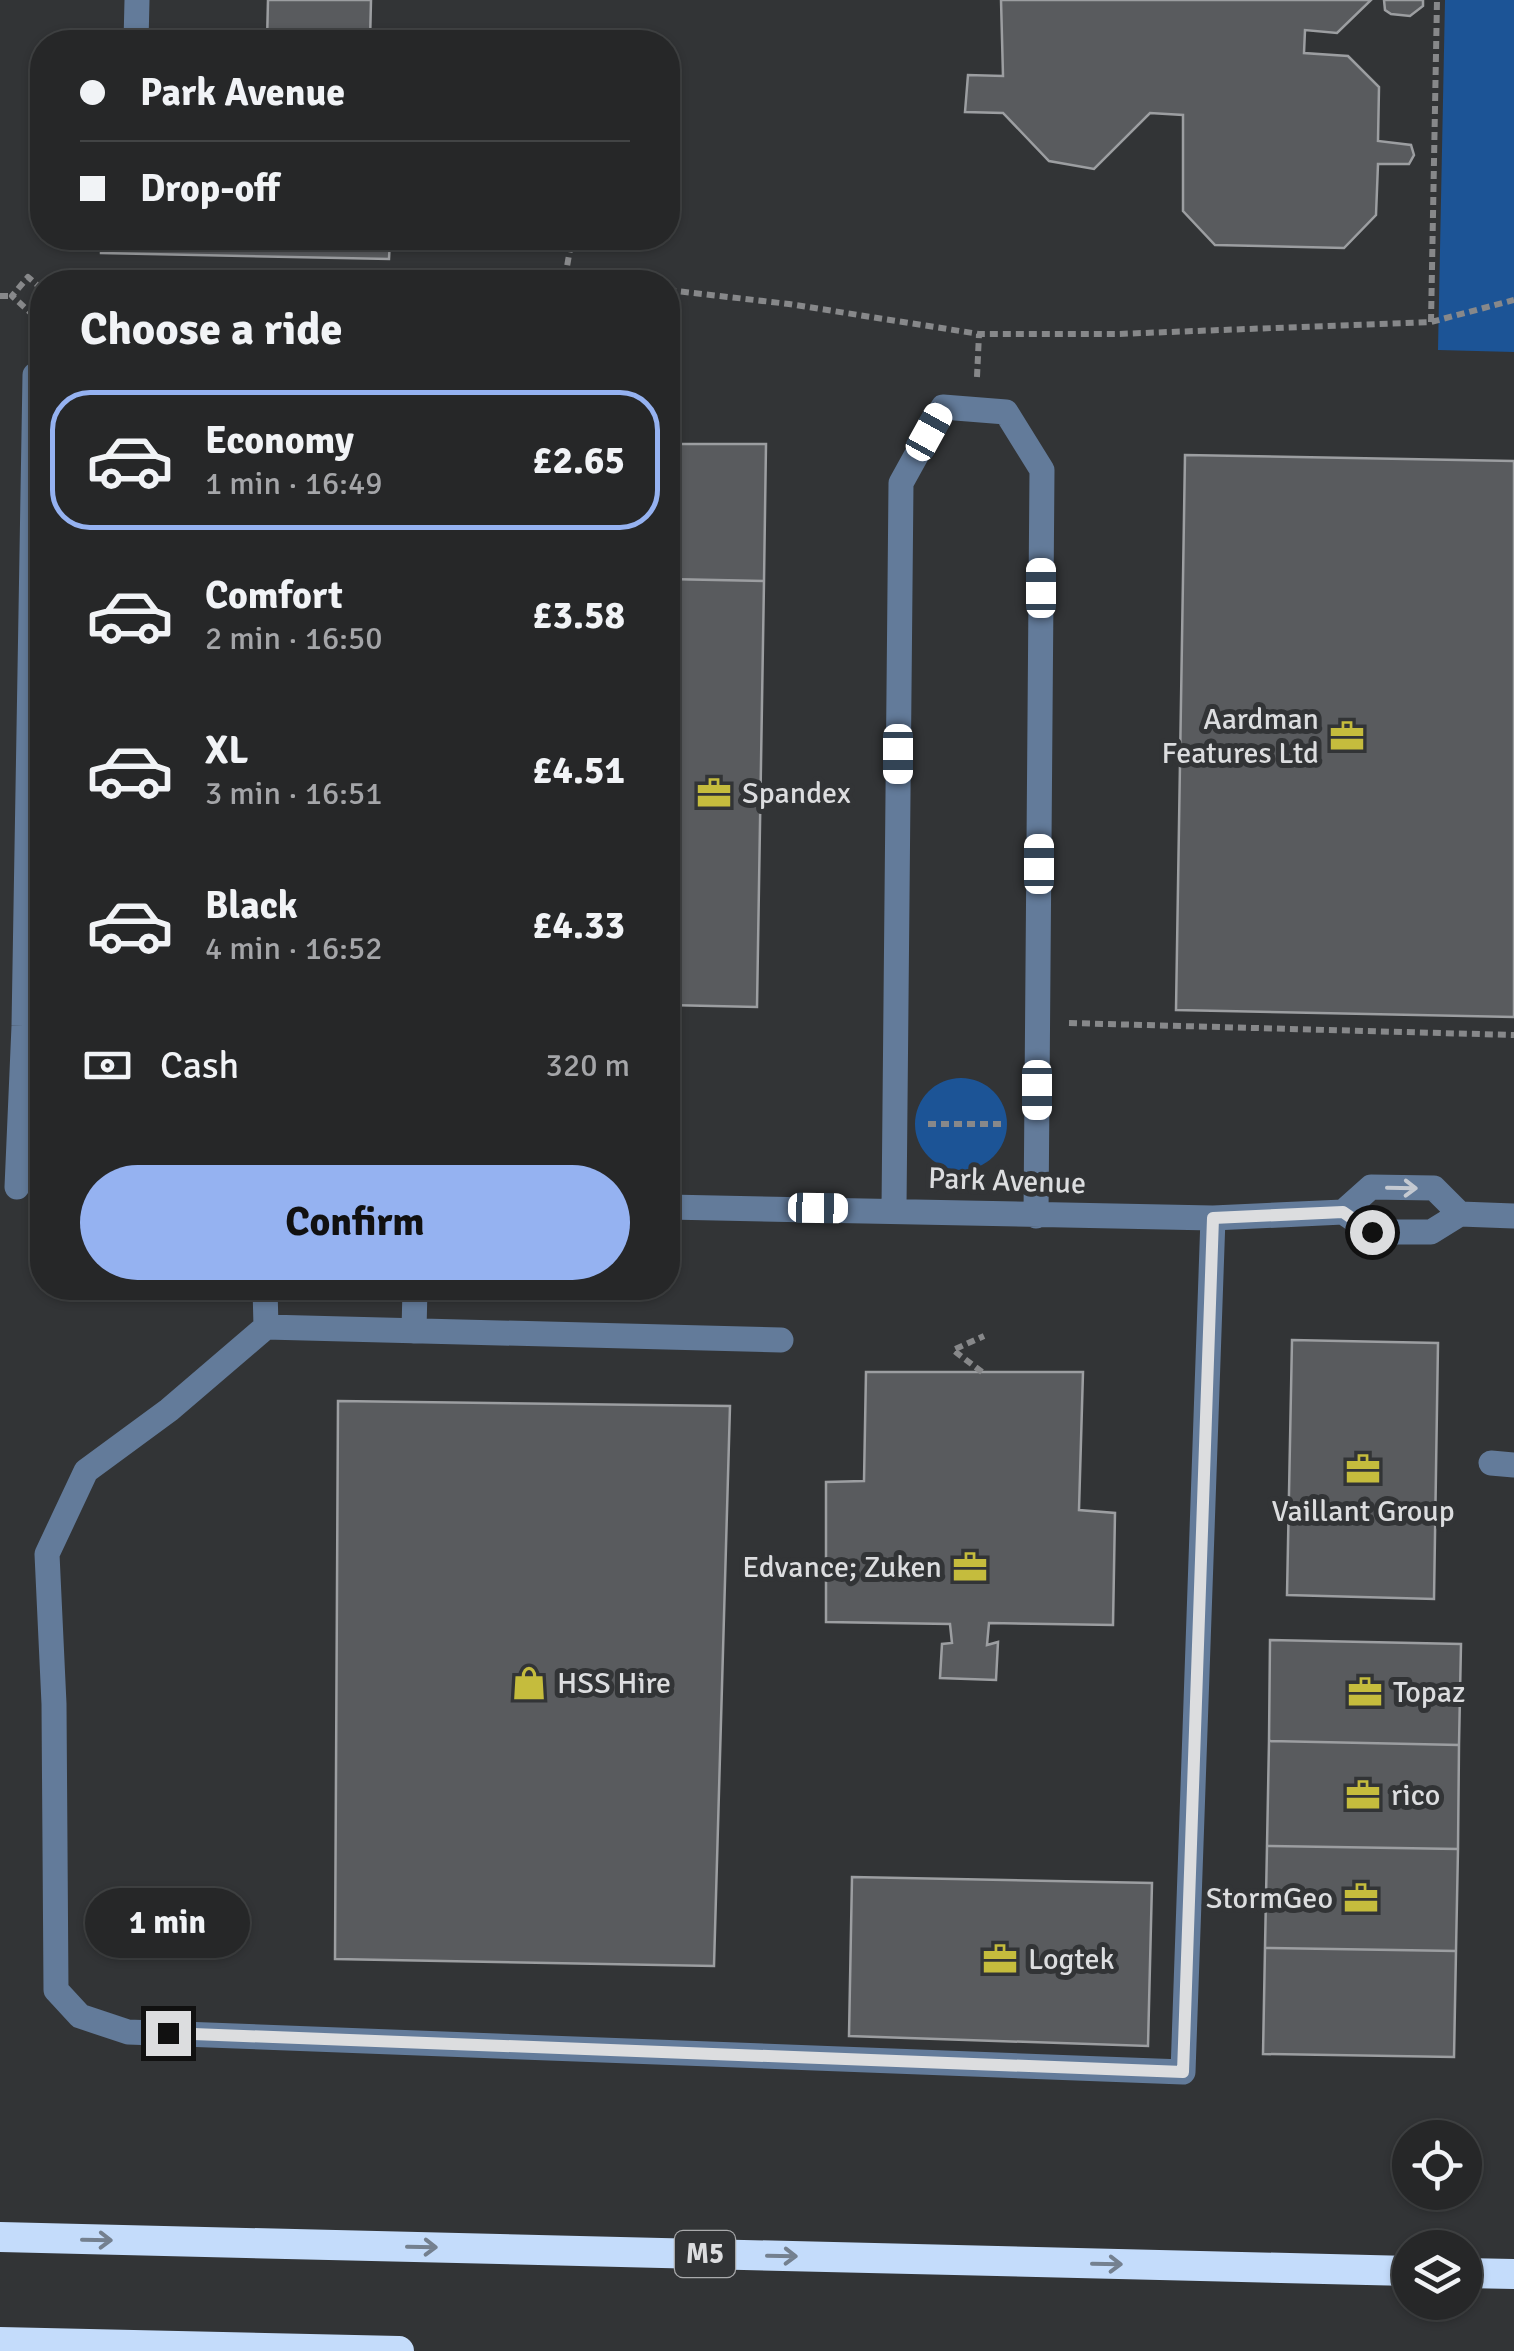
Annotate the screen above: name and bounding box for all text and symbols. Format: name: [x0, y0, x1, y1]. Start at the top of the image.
text: Park Avenue: [140, 69, 345, 116]
text: Drop-off: [140, 165, 280, 212]
text: Choose a ride: [80, 302, 343, 357]
car: [901, 398, 957, 466]
icon: car: [85, 415, 175, 505]
text: Economy: [205, 417, 354, 464]
text: £2.65: [532, 437, 625, 484]
text: 1 min · 16:49: [205, 464, 383, 503]
car: [1026, 558, 1056, 618]
icon: car: [85, 570, 175, 660]
text: Comfort: [205, 572, 343, 619]
text: £3.58: [532, 592, 625, 639]
text: 2 min · 16:50: [205, 619, 383, 658]
place label: Aardman Features Ltd: [1161, 701, 1319, 772]
office icon: Aardman Features Ltd: [1328, 717, 1366, 755]
car: [883, 724, 913, 784]
icon: car: [85, 725, 175, 815]
text: XL: [205, 727, 248, 774]
text: £4.51: [532, 747, 625, 794]
text: 3 min · 16:51: [205, 774, 383, 813]
office icon: Spandex: [695, 774, 733, 812]
place label: Spandex: [742, 775, 851, 812]
car: [1024, 834, 1054, 894]
icon: car: [85, 880, 175, 970]
text: Black: [205, 882, 298, 929]
text: £4.33: [532, 902, 625, 949]
text: 4 min · 16:52: [205, 929, 383, 968]
icon: cash: [80, 1038, 135, 1093]
text: Cash: [160, 1042, 239, 1089]
text: 320 m: [546, 1046, 630, 1085]
car: [1022, 1060, 1052, 1120]
street label: Park Avenue: [927, 1160, 1087, 1202]
button: Confirm: [80, 1165, 630, 1280]
one-way arrow: [1386, 1178, 1418, 1197]
car: [788, 1192, 848, 1224]
route start: [1350, 1210, 1395, 1255]
office icon: Vaillant Group: [1344, 1450, 1382, 1488]
place label: Vaillant Group: [1271, 1493, 1455, 1530]
office icon: Edvance; Zuken: [951, 1548, 989, 1586]
place label: Edvance; Zuken: [742, 1549, 942, 1586]
shop icon: HSS Hire: [510, 1664, 548, 1702]
place label: HSS Hire: [557, 1665, 671, 1702]
office icon: Topaz: [1346, 1673, 1384, 1711]
place label: Topaz: [1393, 1674, 1465, 1711]
office icon: rico: [1344, 1776, 1382, 1814]
place label: rico: [1391, 1777, 1440, 1814]
office icon: StormGeo: [1342, 1879, 1380, 1917]
place label: StormGeo: [1206, 1880, 1333, 1917]
callout: 1 min: [86, 1888, 250, 1958]
text: 1 min: [129, 1903, 206, 1942]
office icon: Logtek: [981, 1940, 1019, 1978]
place label: Logtek: [1028, 1941, 1115, 1978]
route end: [146, 2011, 191, 2056]
map controls: [1392, 2120, 1482, 2320]
button: locate: [1392, 2120, 1482, 2210]
one-way arrow: [81, 2230, 113, 2249]
button: layers: [1392, 2230, 1482, 2320]
road number: M5: [675, 2231, 735, 2277]
one-way arrow: [406, 2238, 438, 2257]
one-way arrow: [766, 2247, 798, 2266]
one-way arrow: [1090, 2254, 1123, 2274]

